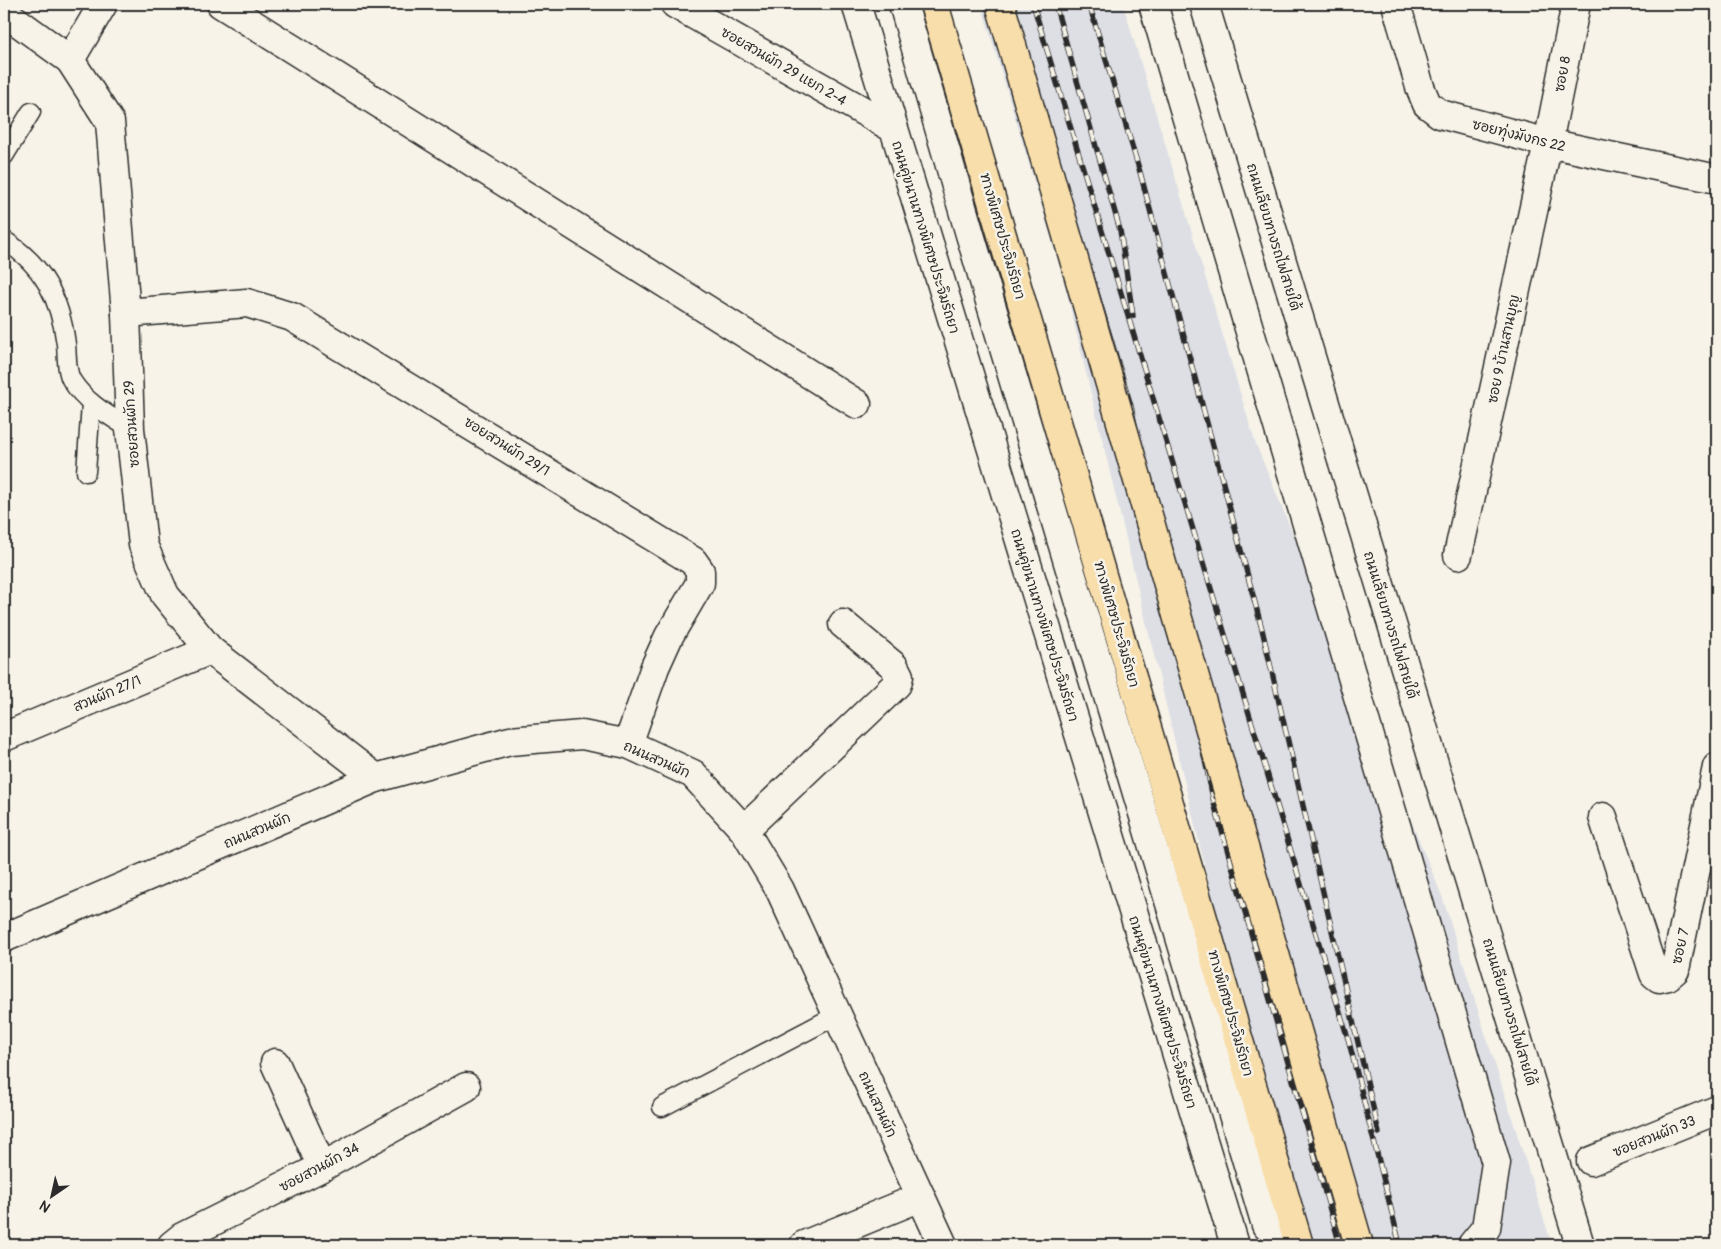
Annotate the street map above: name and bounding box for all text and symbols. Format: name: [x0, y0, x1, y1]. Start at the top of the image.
street label: ซอยสวนผัก 29 แยก 2-4: [718, 23, 850, 109]
street label: ซอย 8: [1551, 55, 1574, 93]
street label: ซอยทุ่งมังกร 22: [1470, 116, 1568, 156]
street label: ถนนคู่ขนานทางพิเศษประจิมรัถยา: [887, 139, 963, 336]
street label: ถนนเลียบทางรถไฟสายใต้: [1243, 161, 1305, 313]
street label: ทางพิเศษประจิมรัถยา: [976, 171, 1029, 301]
street label: ซอย 9 บ้านสานบุญ: [1484, 293, 1524, 405]
street label: ซอยสวนผัก 29: [120, 380, 143, 468]
street label: ซอยสวนผัก 29/1: [461, 413, 553, 480]
street label: ถนนคู่ขนานทางพิเศษประจิมรัถยา: [1006, 527, 1082, 724]
street label: ถนนเลียบทางรถไฟสายใต้: [1360, 549, 1422, 701]
street label: ทางพิเศษประจิมรัถยา: [1090, 559, 1143, 689]
street label: สวนผัก 27/1: [71, 672, 144, 715]
street label: ถนนสวนผัก: [621, 737, 693, 782]
street label: ถนนสวนผัก: [221, 809, 293, 852]
street label: ถนนคู่ขนานทางพิเศษประจิมรัถยา: [1124, 914, 1200, 1111]
street label: ซอย 7: [1668, 926, 1693, 966]
street label: ถนนเลียบทางรถไฟสายใต้: [1479, 936, 1541, 1088]
street label: ทางพิเศษประจิมรัถยา: [1204, 948, 1257, 1078]
street label: ถนนสวนผัก: [855, 1068, 900, 1140]
street label: ซอยสวนผัก 33: [1610, 1112, 1698, 1161]
street label: ซอยสวนผัก 34: [276, 1139, 362, 1196]
north arrow: [28, 1172, 78, 1222]
text: N: [36, 1197, 54, 1216]

